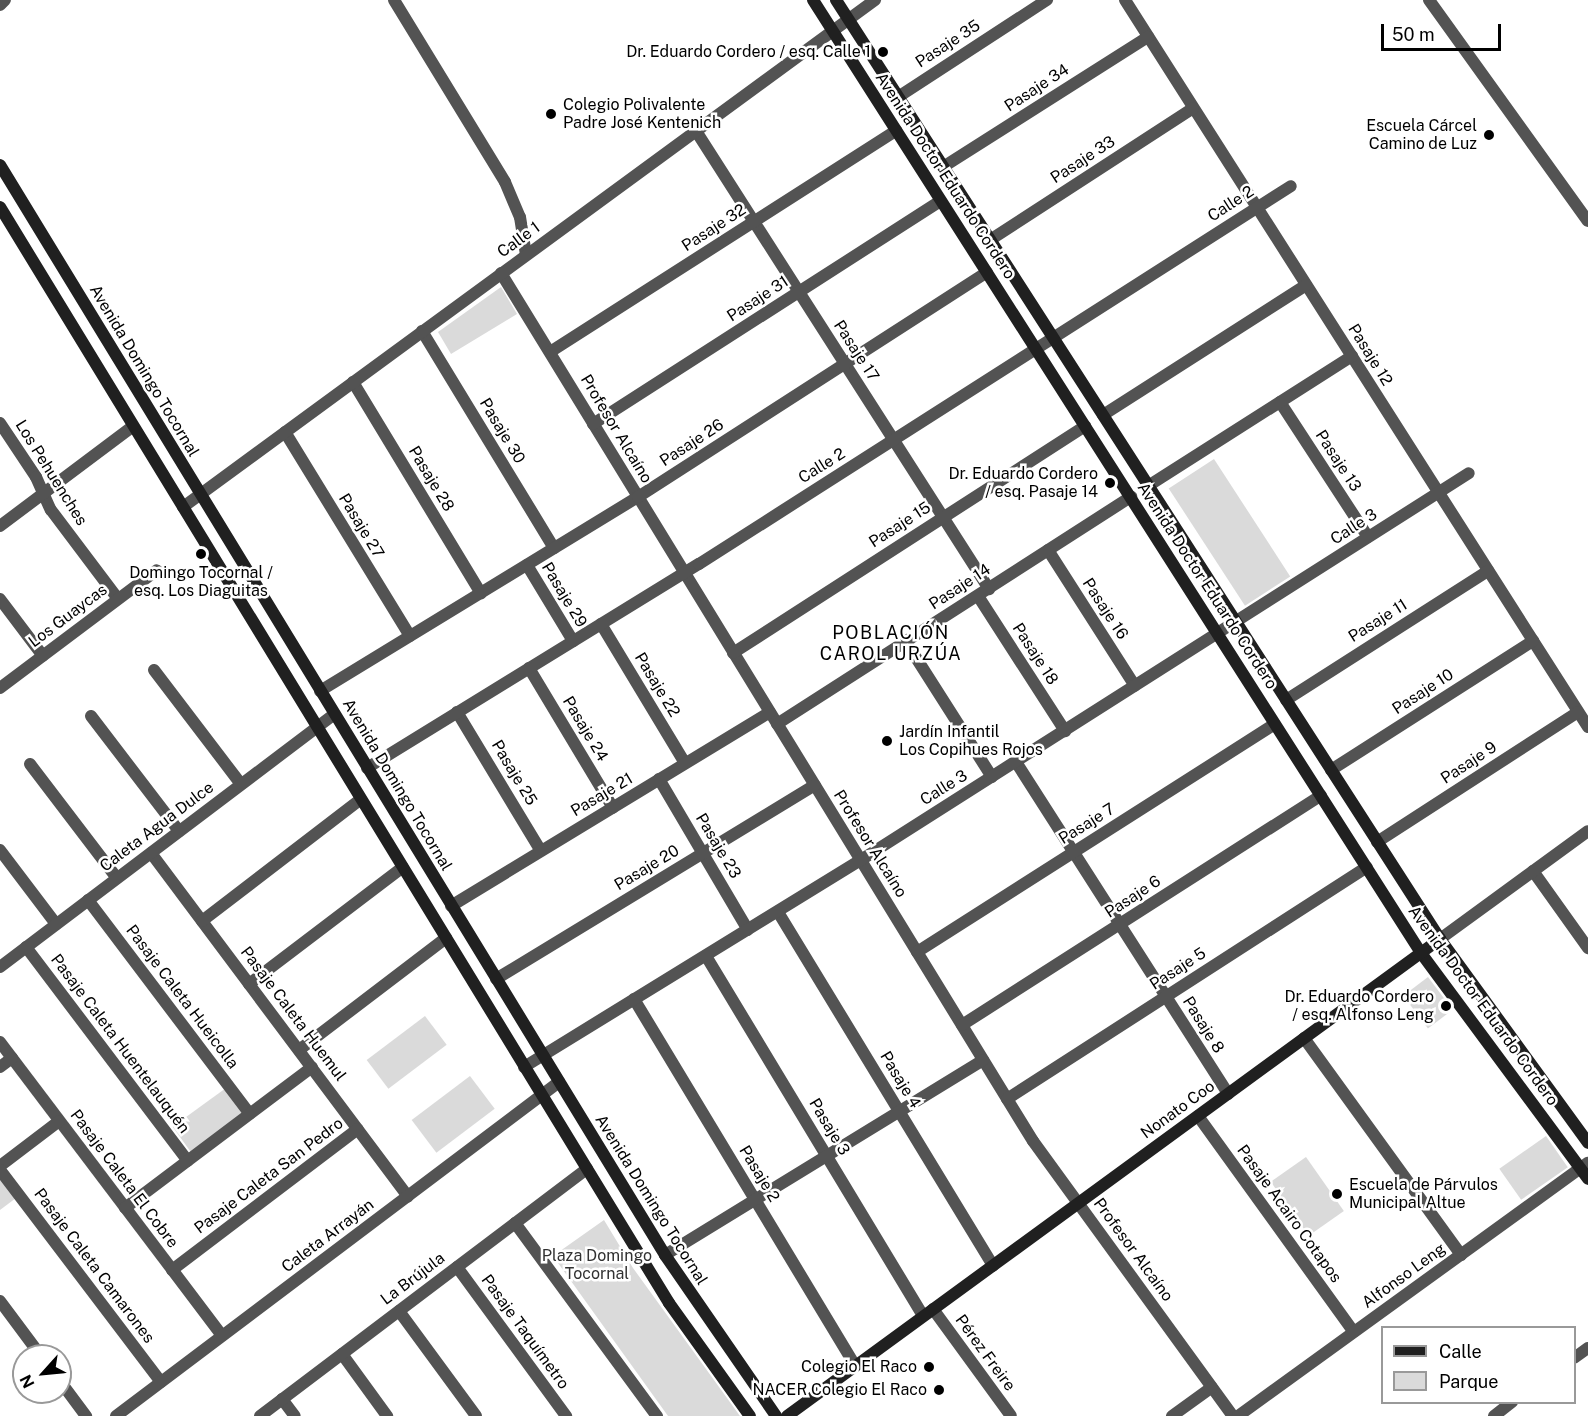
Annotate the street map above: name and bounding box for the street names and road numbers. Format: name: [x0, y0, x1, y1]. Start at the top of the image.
street label: Pasaje 35: [912, 16, 984, 72]
street label: Pasaje 34: [1001, 60, 1073, 116]
street label: Avenida Doctor Eduardo Cordero: [871, 69, 1019, 283]
street label: Pasaje 33: [1047, 132, 1119, 188]
street label: Calle 2: [1204, 182, 1258, 226]
street label: Pasaje 32: [678, 200, 750, 256]
street label: Calle 1: [494, 218, 544, 262]
street label: Pasaje 31: [724, 272, 792, 326]
street label: Avenida Domingo Tocornal: [85, 282, 203, 460]
street label: Pasaje 17: [829, 317, 883, 385]
street label: Pasaje 12: [1344, 321, 1396, 389]
street label: Profesor Alcaíno: [576, 371, 656, 487]
street label: Pasaje 30: [475, 395, 529, 467]
street label: Pasaje 26: [656, 415, 728, 471]
street label: Los Pehuenches: [11, 417, 91, 529]
street label: Pasaje 13: [1311, 427, 1365, 495]
street label: Pasaje 28: [404, 443, 458, 515]
street label: Calle 2: [795, 444, 849, 488]
street label: Avenida Doctor Eduardo Cordero: [1133, 479, 1281, 693]
street label: Pasaje 27: [334, 490, 388, 562]
street label: Pasaje 15: [866, 498, 934, 552]
street label: Calle 3: [1327, 505, 1381, 549]
street label: Pasaje 29: [537, 559, 591, 631]
street label: Pasaje 14: [926, 560, 994, 614]
street label: Pasaje 16: [1078, 575, 1132, 643]
street label: Los Guaycas: [25, 580, 111, 652]
street label: Pasaje 11: [1345, 595, 1411, 647]
street label: Pasaje 18: [1008, 620, 1062, 688]
street label: Pasaje 22: [630, 649, 684, 721]
street label: Pasaje 10: [1389, 665, 1457, 719]
street label: Pasaje 24: [558, 693, 612, 765]
street label: Avenida Domingo Tocornal: [338, 696, 456, 874]
street label: Pasaje 25: [487, 737, 541, 809]
street label: Pasaje 9: [1437, 738, 1501, 788]
street label: Calle 3: [917, 766, 971, 810]
street label: Pasaje 21: [567, 769, 637, 821]
street label: Caleta Agua Dulce: [96, 778, 218, 876]
street label: Profesor Alcaíno: [829, 787, 911, 901]
street label: Pasaje 7: [1055, 799, 1119, 849]
street label: Pasaje 23: [691, 810, 745, 882]
street label: Pasaje 20: [611, 841, 683, 895]
street label: Pasaje 6: [1101, 872, 1165, 922]
street label: Avenida Doctor Eduardo Cordero: [1404, 902, 1562, 1110]
street label: Pasaje Caleta Hueicolla: [122, 921, 242, 1073]
street label: Pasaje Caleta Huemul: [236, 943, 350, 1085]
street label: Pasaje 5: [1146, 944, 1210, 994]
street label: Pasaje Caleta Huentelauquén: [46, 951, 194, 1137]
street label: Pasaje 8: [1178, 993, 1228, 1057]
street label: Pasaje 4: [876, 1048, 924, 1112]
street label: Nonato Coo: [1137, 1077, 1219, 1143]
street label: Pasaje 3: [805, 1095, 853, 1159]
street label: Pasaje Caleta El Cobre: [66, 1106, 182, 1252]
street label: Avenida Domingo Tocornal: [591, 1111, 711, 1289]
street label: Pasaje Caleta San Pedro: [191, 1114, 347, 1238]
street label: Pasaje Acairo Cotapos: [1232, 1141, 1346, 1287]
street label: Pasaje 2: [735, 1142, 783, 1206]
street label: Pasaje Caleta Camarones: [30, 1185, 158, 1347]
street label: Caleta Arrayán: [278, 1195, 378, 1277]
street label: Profesor Alcaíno: [1089, 1195, 1177, 1305]
street label: Alfonso Leng: [1359, 1239, 1449, 1313]
street label: La Brújula: [377, 1249, 449, 1309]
street label: Pasaje Taquímetro: [477, 1271, 573, 1393]
street label: Pérez Freire: [951, 1311, 1019, 1395]

